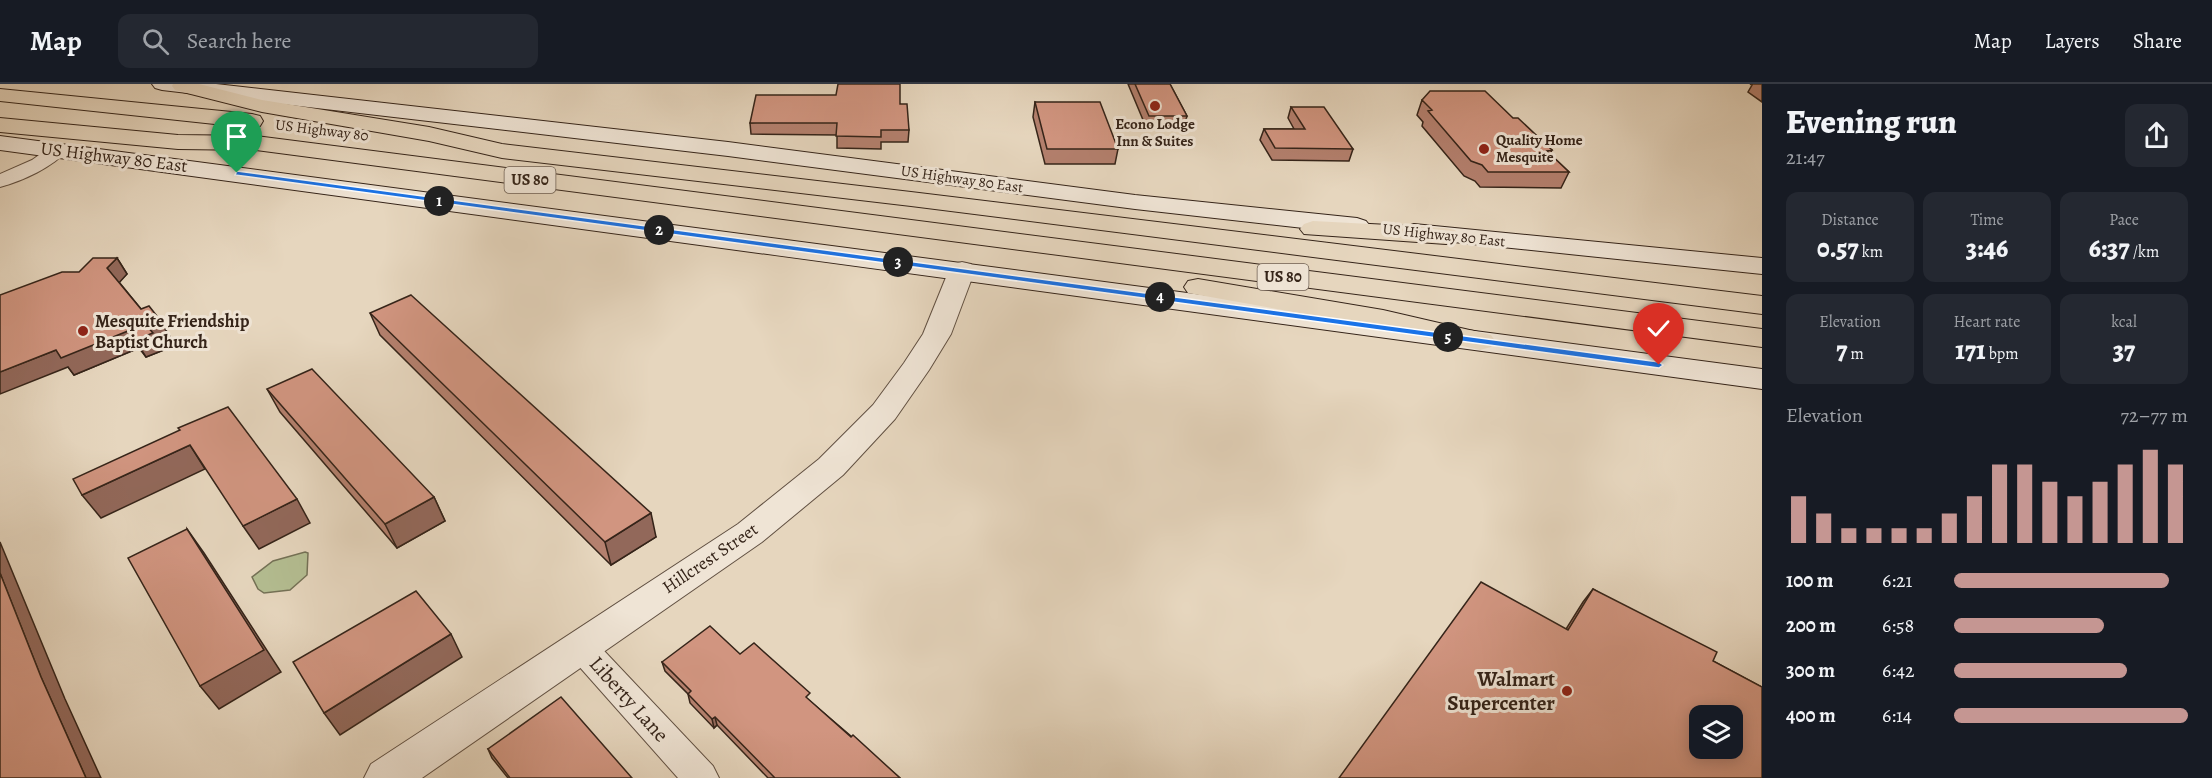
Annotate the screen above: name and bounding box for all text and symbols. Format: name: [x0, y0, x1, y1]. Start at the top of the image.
search box: [118, 14, 538, 68]
text: Map: [30, 22, 82, 60]
icon: search: [139, 25, 172, 58]
text: Search here: [187, 26, 291, 56]
text: Map: [1973, 27, 2012, 55]
text: Layers: [2045, 27, 2100, 55]
text: Share: [2133, 27, 2182, 55]
marker: Econo Lodge Inn & Suites: [1148, 99, 1162, 113]
text: Evening run: [1786, 99, 1957, 144]
button: share: [2125, 104, 2188, 167]
pin: [211, 111, 262, 173]
street label: US Highway 80: [274, 114, 370, 146]
place label: Econo Lodge Inn & Suites: [1115, 114, 1195, 151]
icon: arrive: [220, 120, 253, 153]
place label: Quality Home Mesquite: [1496, 130, 1583, 167]
street label: US Highway 80 East: [39, 136, 189, 178]
marker: Quality Home Mesquite: [1477, 142, 1491, 156]
text: 21:47: [1786, 144, 1825, 171]
street label: US Highway 80 East: [900, 161, 1024, 197]
road number: US 80: [504, 167, 556, 193]
pin: 1: [424, 186, 454, 216]
text: 1: [436, 190, 442, 212]
text: Distance: [1821, 209, 1879, 231]
text: Time: [1970, 209, 2004, 231]
text: Pace: [2109, 209, 2139, 231]
pin: 2: [644, 215, 674, 245]
text: 2: [655, 219, 663, 241]
street label: US Highway 80 East: [1382, 219, 1506, 251]
text: 0.57: [1817, 231, 1859, 266]
text: 3:46: [1966, 231, 2008, 266]
text: 6:37: [2089, 231, 2130, 266]
text: km: [1859, 241, 1883, 263]
text: /km: [2130, 241, 2159, 263]
pin: 3: [883, 247, 913, 277]
text: 3: [895, 251, 901, 273]
road number: US 80: [1258, 264, 1308, 290]
pin: 4: [1145, 282, 1175, 312]
text: 4: [1156, 286, 1164, 308]
pin: [1633, 303, 1684, 365]
place label: Mesquite Friendship Baptist Church: [95, 309, 250, 354]
text: Elevation: [1819, 311, 1881, 333]
text: Heart rate: [1954, 311, 2020, 333]
text: kcal: [2111, 311, 2137, 333]
icon: check: [1642, 312, 1675, 345]
pin: 5: [1433, 322, 1463, 352]
marker: Mesquite Friendship Baptist Church: [76, 324, 90, 338]
text: 5: [1445, 326, 1451, 348]
text: 7: [1836, 333, 1847, 368]
text: 171: [1955, 333, 1986, 368]
text: 37: [2113, 333, 2135, 368]
text: m: [1847, 343, 1864, 365]
text: bpm: [1986, 343, 2019, 365]
text: Elevation: [1786, 402, 1863, 429]
text: 72–77 m: [2121, 402, 2188, 429]
street label: Hillcrest Street: [657, 517, 763, 599]
text: 100 m: [1786, 567, 1834, 594]
text: 6:21: [1882, 567, 1912, 594]
text: 200 m: [1786, 612, 1836, 639]
text: 6:58: [1882, 612, 1914, 639]
street label: Liberty Lane: [583, 650, 675, 748]
text: 300 m: [1786, 657, 1835, 684]
text: 6:42: [1882, 657, 1915, 684]
place label: Walmart Supercenter: [1447, 665, 1555, 717]
marker: Walmart Supercenter: [1560, 684, 1574, 698]
text: 400 m: [1786, 702, 1836, 729]
text: 6:14: [1882, 702, 1912, 729]
map controls: [1689, 705, 1743, 759]
button: layers: [1689, 705, 1743, 759]

